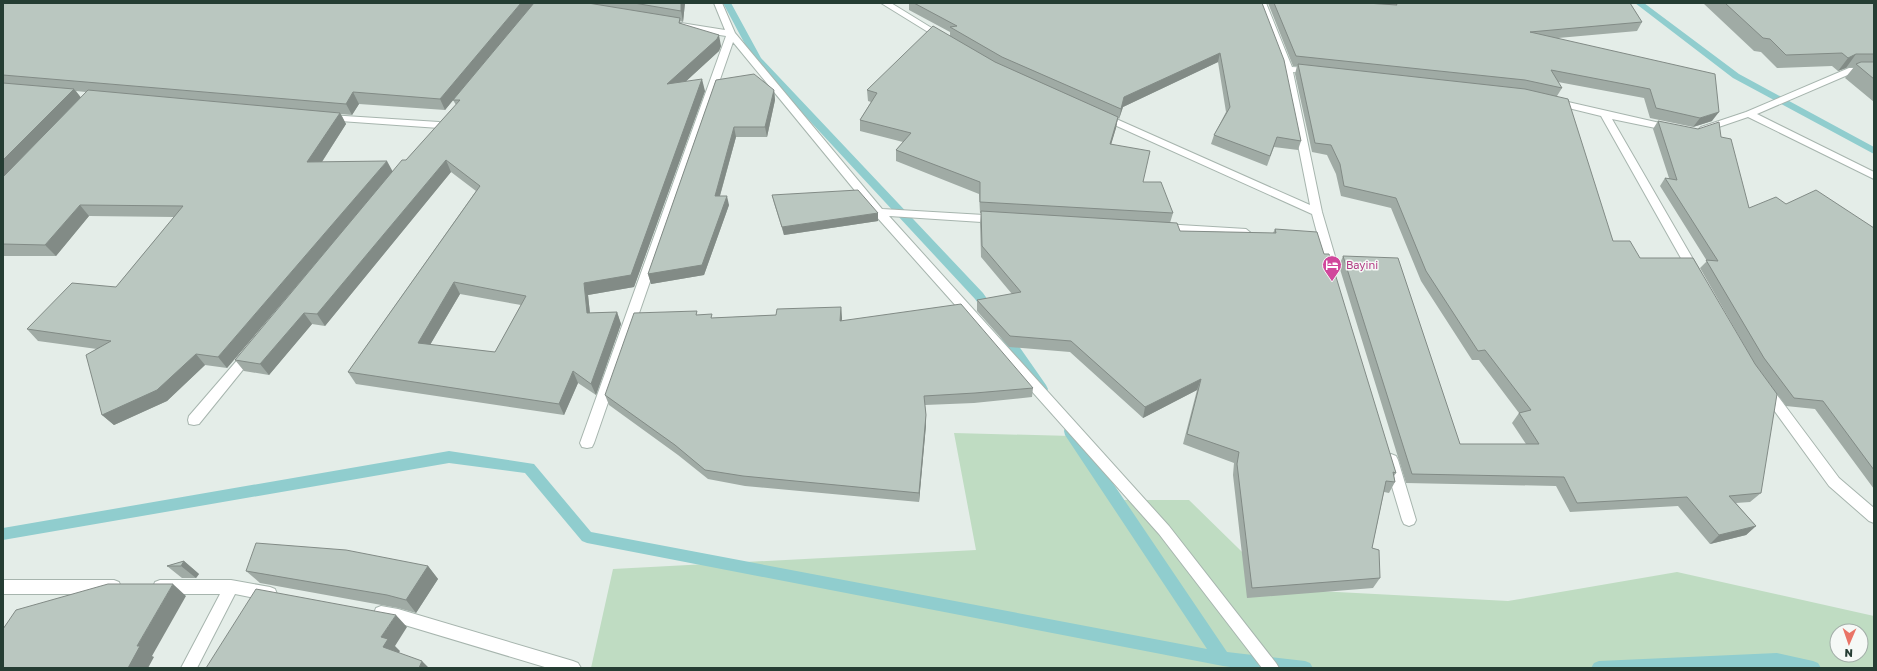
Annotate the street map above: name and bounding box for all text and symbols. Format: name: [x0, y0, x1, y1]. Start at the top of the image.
hotel icon: Bayini: [1321, 254, 1343, 282]
place label: Bayini: [1346, 258, 1378, 271]
north arrow: [1829, 623, 1869, 663]
text: N: [1844, 647, 1853, 660]

